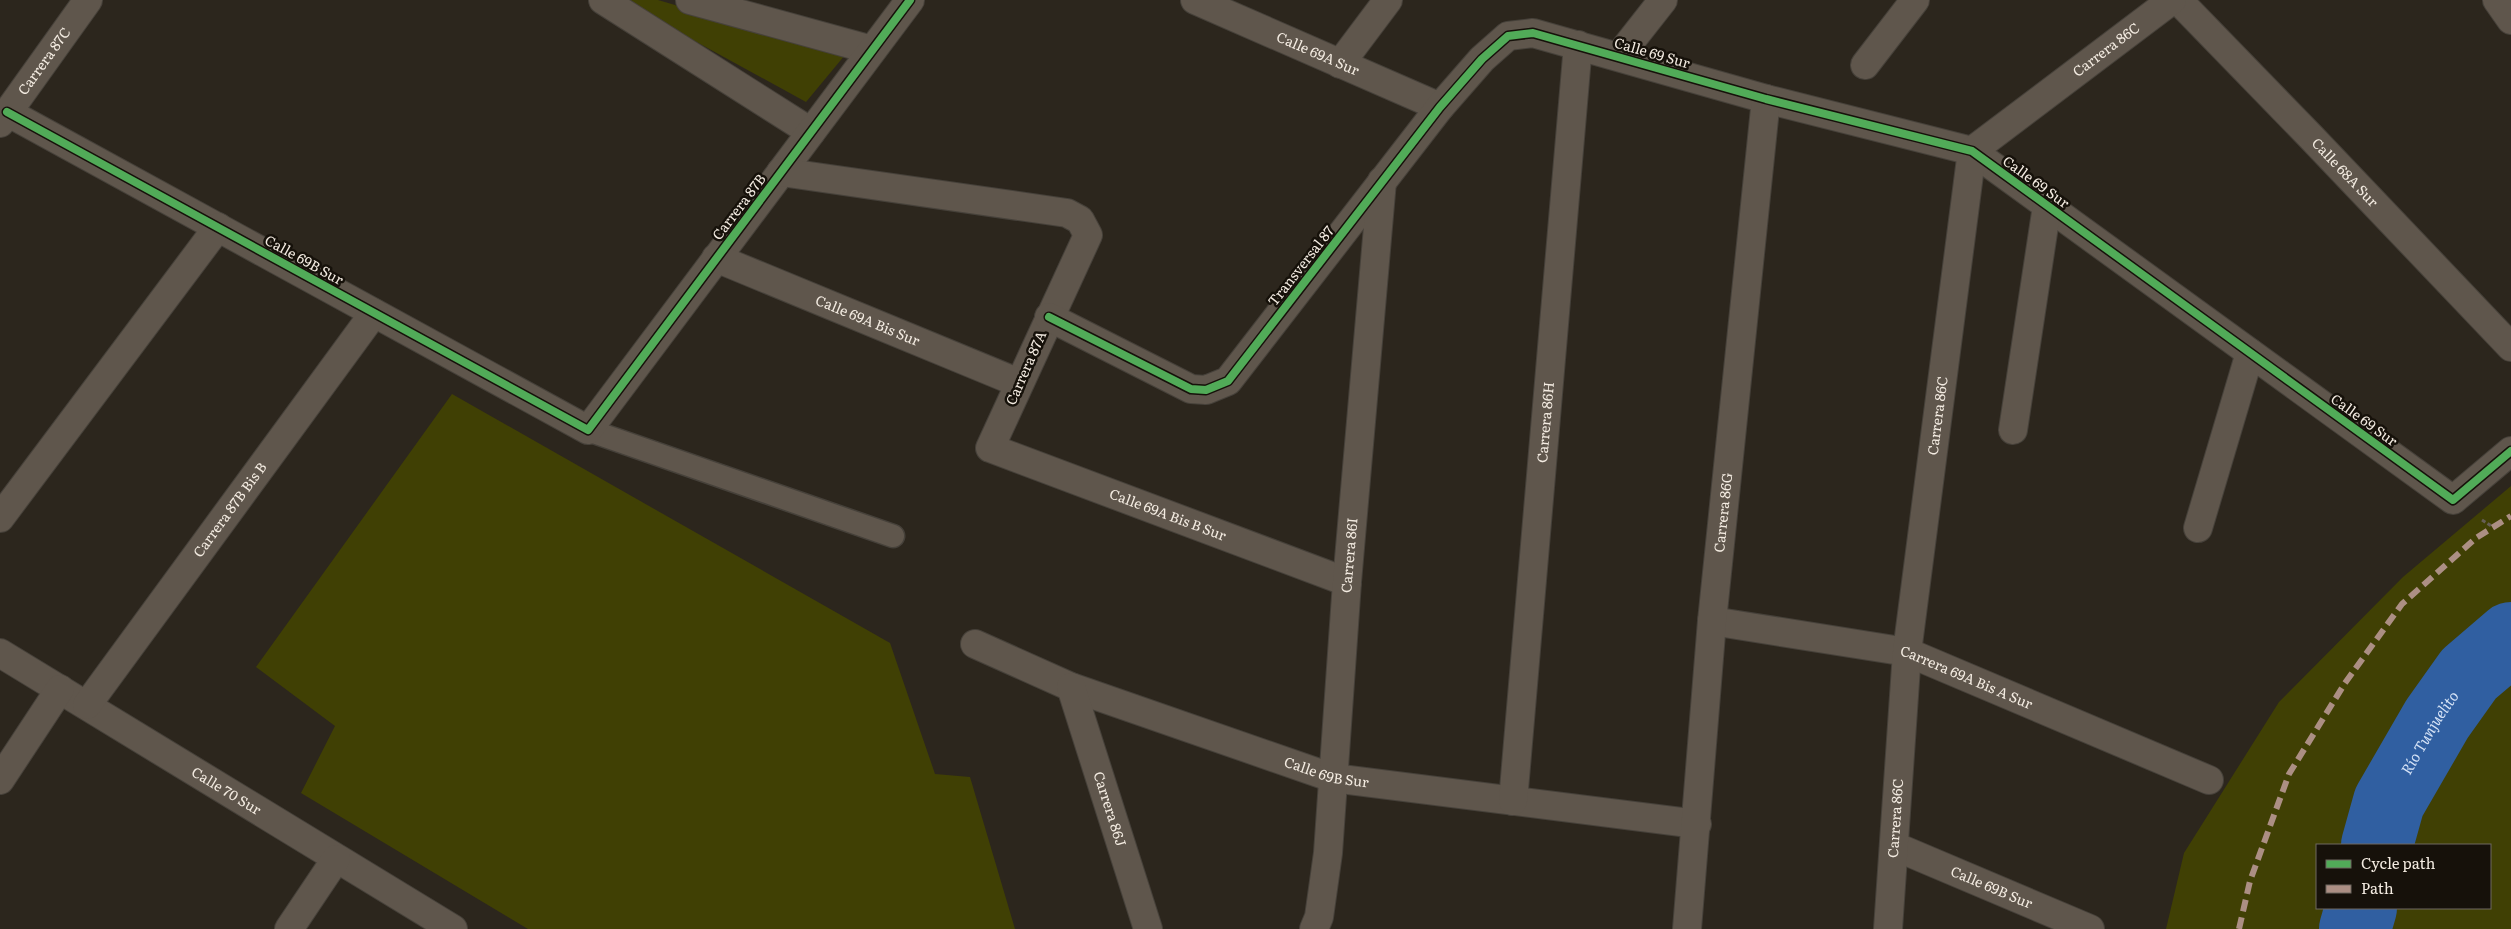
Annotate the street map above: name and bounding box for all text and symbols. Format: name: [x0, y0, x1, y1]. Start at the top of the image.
street label: Carrera 86C: [2068, 17, 2143, 81]
street label: Carrera 87C: [12, 23, 75, 98]
street label: Calle 69A Sur: [1274, 26, 1363, 80]
street label: Calle 69 Sur: [1612, 32, 1693, 72]
street label: Calle 68A Sur: [2308, 133, 2384, 211]
street label: Calle 69 Sur: [1999, 150, 2074, 212]
street label: Carrera 87B: [707, 169, 770, 244]
street label: Transversal 87: [1262, 221, 1338, 310]
street label: Calle 69B Sur: [262, 229, 348, 289]
street label: Calle 69A Bis Sur: [813, 289, 924, 350]
street label: Carrera 87A: [1000, 327, 1051, 408]
street label: Carrera 86C: [1922, 375, 1952, 456]
street label: Carrera 86H: [1531, 381, 1558, 464]
street label: Calle 69 Sur: [2327, 388, 2402, 450]
street label: Carrera 87B Bis B: [188, 458, 271, 561]
street label: Carrera 86G: [1708, 471, 1736, 553]
street label: Calle 69A Bis B Sur: [1107, 483, 1230, 545]
street label: Carrera 86I: [1335, 517, 1362, 594]
street label: Carrera 69A Bis A Sur: [1899, 640, 2037, 713]
water label: Río Tunjuelito: [2394, 686, 2464, 778]
street label: Calle 69B Sur: [1282, 751, 1371, 791]
street label: Calle 70 Sur: [188, 761, 266, 819]
street label: Carrera 86J: [1090, 769, 1132, 849]
street label: Carrera 86C: [1882, 778, 1907, 858]
legend: [2316, 844, 2491, 909]
text: Cycle path: [2361, 851, 2436, 874]
street label: Calle 69B Sur: [1948, 860, 2036, 913]
text: Path: [2361, 876, 2394, 899]

